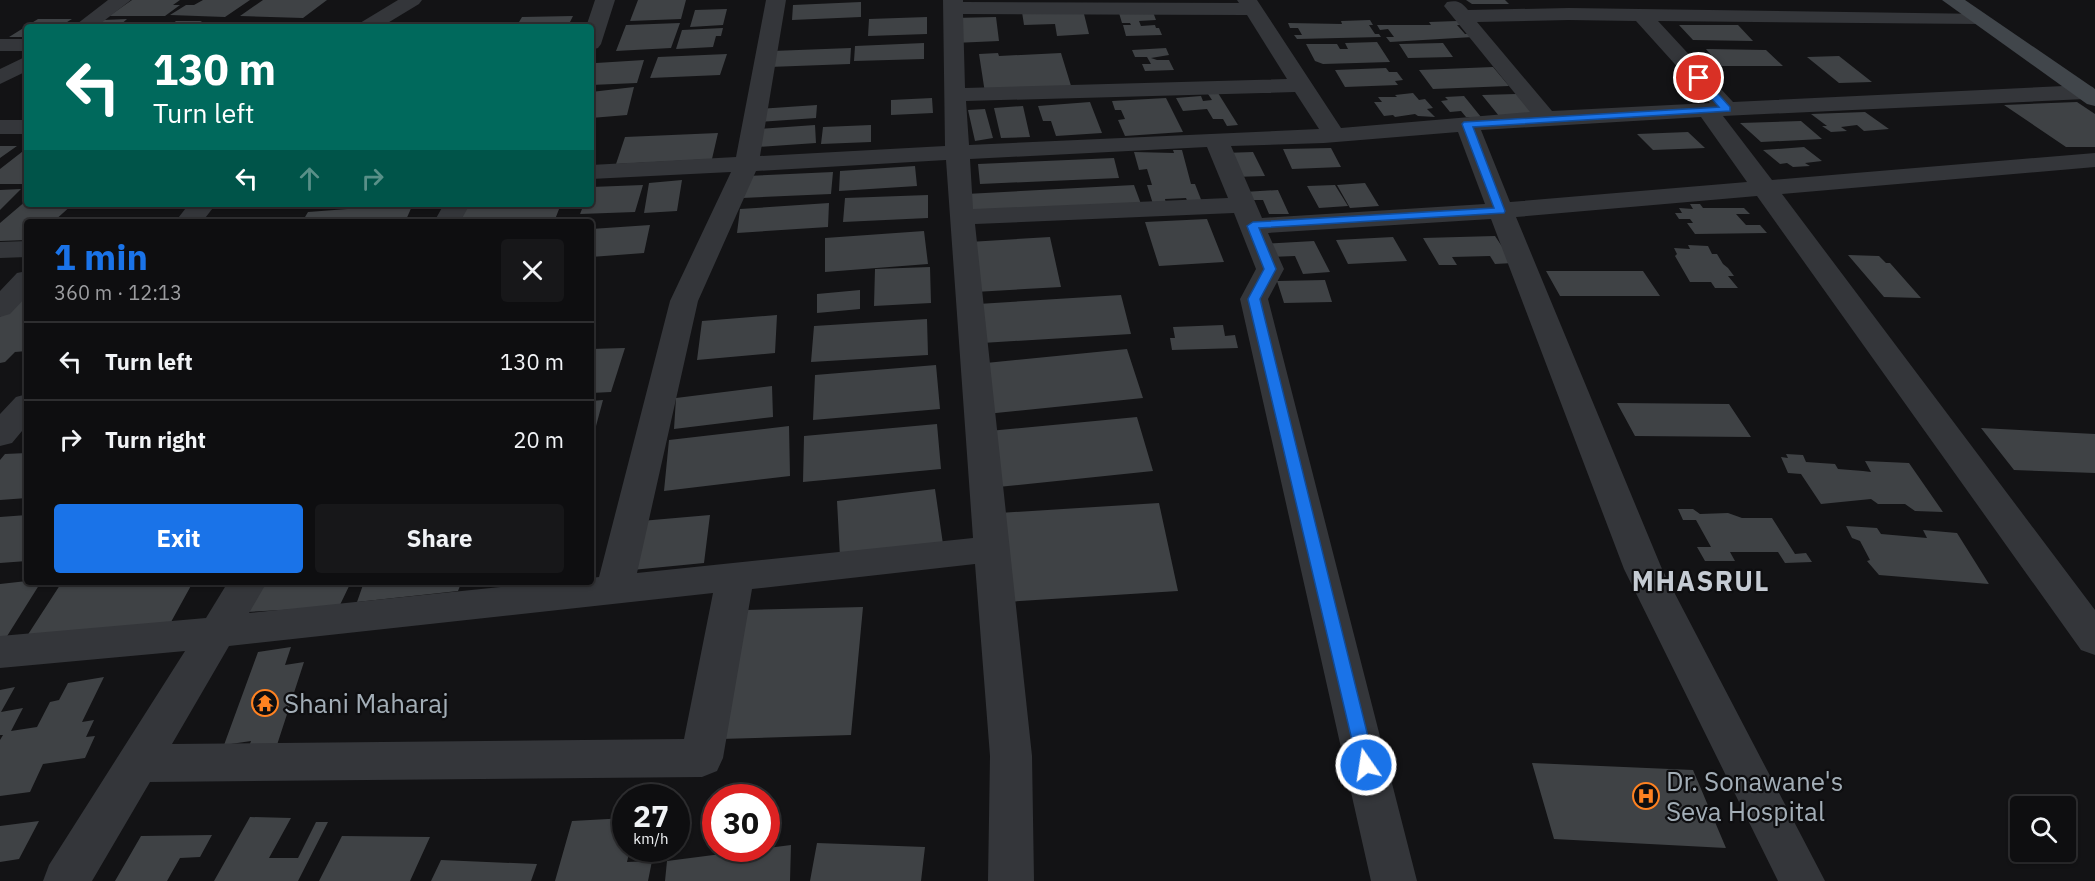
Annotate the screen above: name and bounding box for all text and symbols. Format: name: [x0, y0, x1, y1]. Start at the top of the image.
text: 130 m: [153, 42, 276, 97]
icon: left: [54, 48, 132, 126]
pin: [1673, 52, 1724, 103]
icon: arrive: [1682, 61, 1715, 94]
text: Turn left: [153, 95, 254, 130]
icon: left: [230, 162, 263, 195]
icon: ahead: [293, 162, 326, 195]
icon: right: [356, 162, 389, 195]
text: 1 min: [54, 233, 148, 280]
button: close: [501, 239, 564, 302]
text: 360 m · 12:13: [54, 279, 182, 306]
icon: left: [54, 345, 87, 378]
text: Turn left: [105, 347, 193, 376]
text: 130 m: [500, 347, 564, 376]
icon: right: [54, 423, 87, 456]
text: Turn right: [105, 425, 206, 454]
text: 20 m: [513, 425, 564, 454]
button: Exit: [54, 504, 303, 573]
button: Share: [315, 504, 564, 573]
district label: MHASRUL: [1632, 563, 1770, 598]
place label: Shani Maharaj: [284, 686, 449, 720]
temple icon: Shani Maharaj: [250, 688, 280, 718]
position arrow: [1334, 733, 1398, 797]
place label: Dr. Sonawane's Seva Hospital: [1666, 764, 1843, 828]
hospital icon: Dr. Sonawane's Seva Hospital: [1631, 781, 1661, 811]
speed limit sign: 30: [702, 784, 780, 862]
text: 27: [633, 796, 669, 835]
map controls: [2010, 796, 2076, 862]
button: search: [2010, 796, 2076, 862]
text: km/h: [633, 829, 669, 848]

